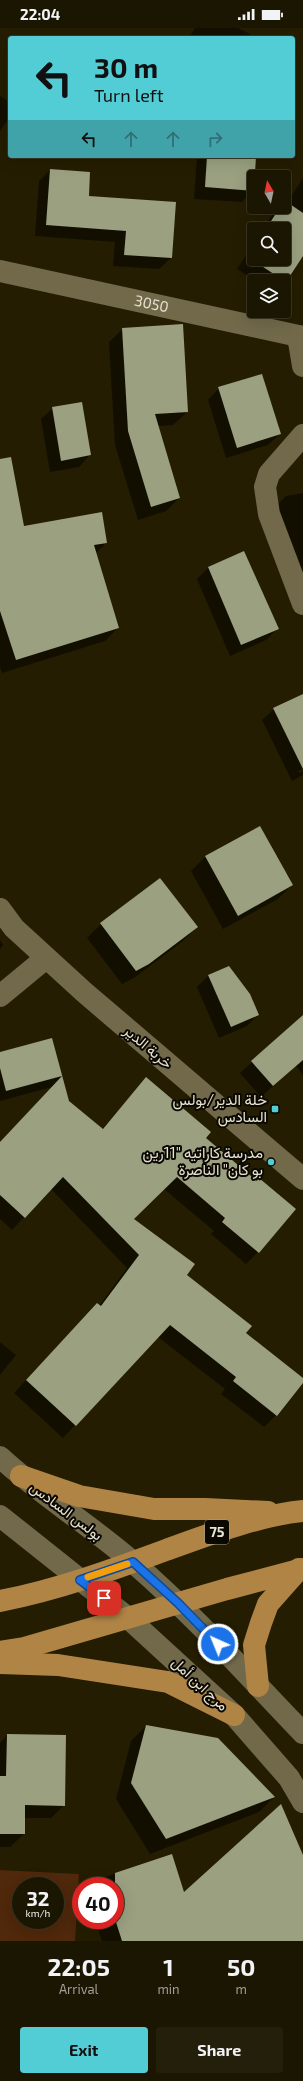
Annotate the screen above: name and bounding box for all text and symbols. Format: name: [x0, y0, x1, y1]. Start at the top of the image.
text: 22:04: [20, 5, 60, 23]
text: 30 m: [94, 50, 158, 84]
icon: left: [28, 52, 80, 104]
text: Turn left: [94, 84, 164, 106]
icon: left: [78, 128, 100, 150]
icon: ahead: [120, 128, 142, 150]
icon: ahead: [162, 128, 184, 150]
icon: right: [204, 128, 226, 150]
north arrow: [247, 170, 291, 214]
map controls: [247, 170, 291, 318]
button: search: [247, 222, 291, 266]
button: layers: [247, 274, 291, 318]
street label: 3050: [133, 291, 170, 315]
street label: خربة الدير: [119, 1020, 177, 1072]
place label: خلة الدير/بولس السادس: [173, 1090, 267, 1127]
marker: خلة الدير/بولس السادس: [270, 1104, 280, 1114]
place label: مدرسة كاراتيه "11رين بو كان" الناصرة: [143, 1143, 263, 1179]
marker: مدرسة كاراتيه "11رين بو كان" الناصرة: [266, 1157, 276, 1167]
street label: بولس السادس: [25, 1477, 107, 1545]
road number: 75: [205, 1520, 229, 1544]
pin: [87, 1581, 121, 1615]
icon: arrive: [93, 1587, 115, 1609]
position arrow: [197, 1623, 239, 1665]
street label: مرج ابن أمل: [167, 1653, 233, 1716]
speed limit sign: 40: [72, 1877, 124, 1929]
text: 32: [27, 1886, 49, 1910]
text: km/h: [26, 1907, 50, 1919]
text: 22:05: [47, 1952, 110, 1981]
text: 1: [163, 1952, 174, 1981]
text: 50: [227, 1952, 255, 1981]
text: Arrival: [59, 1981, 98, 1997]
text: min: [157, 1981, 180, 1997]
text: m: [236, 1981, 247, 1997]
button: Exit: [20, 2027, 148, 2073]
button: Share: [156, 2027, 283, 2073]

